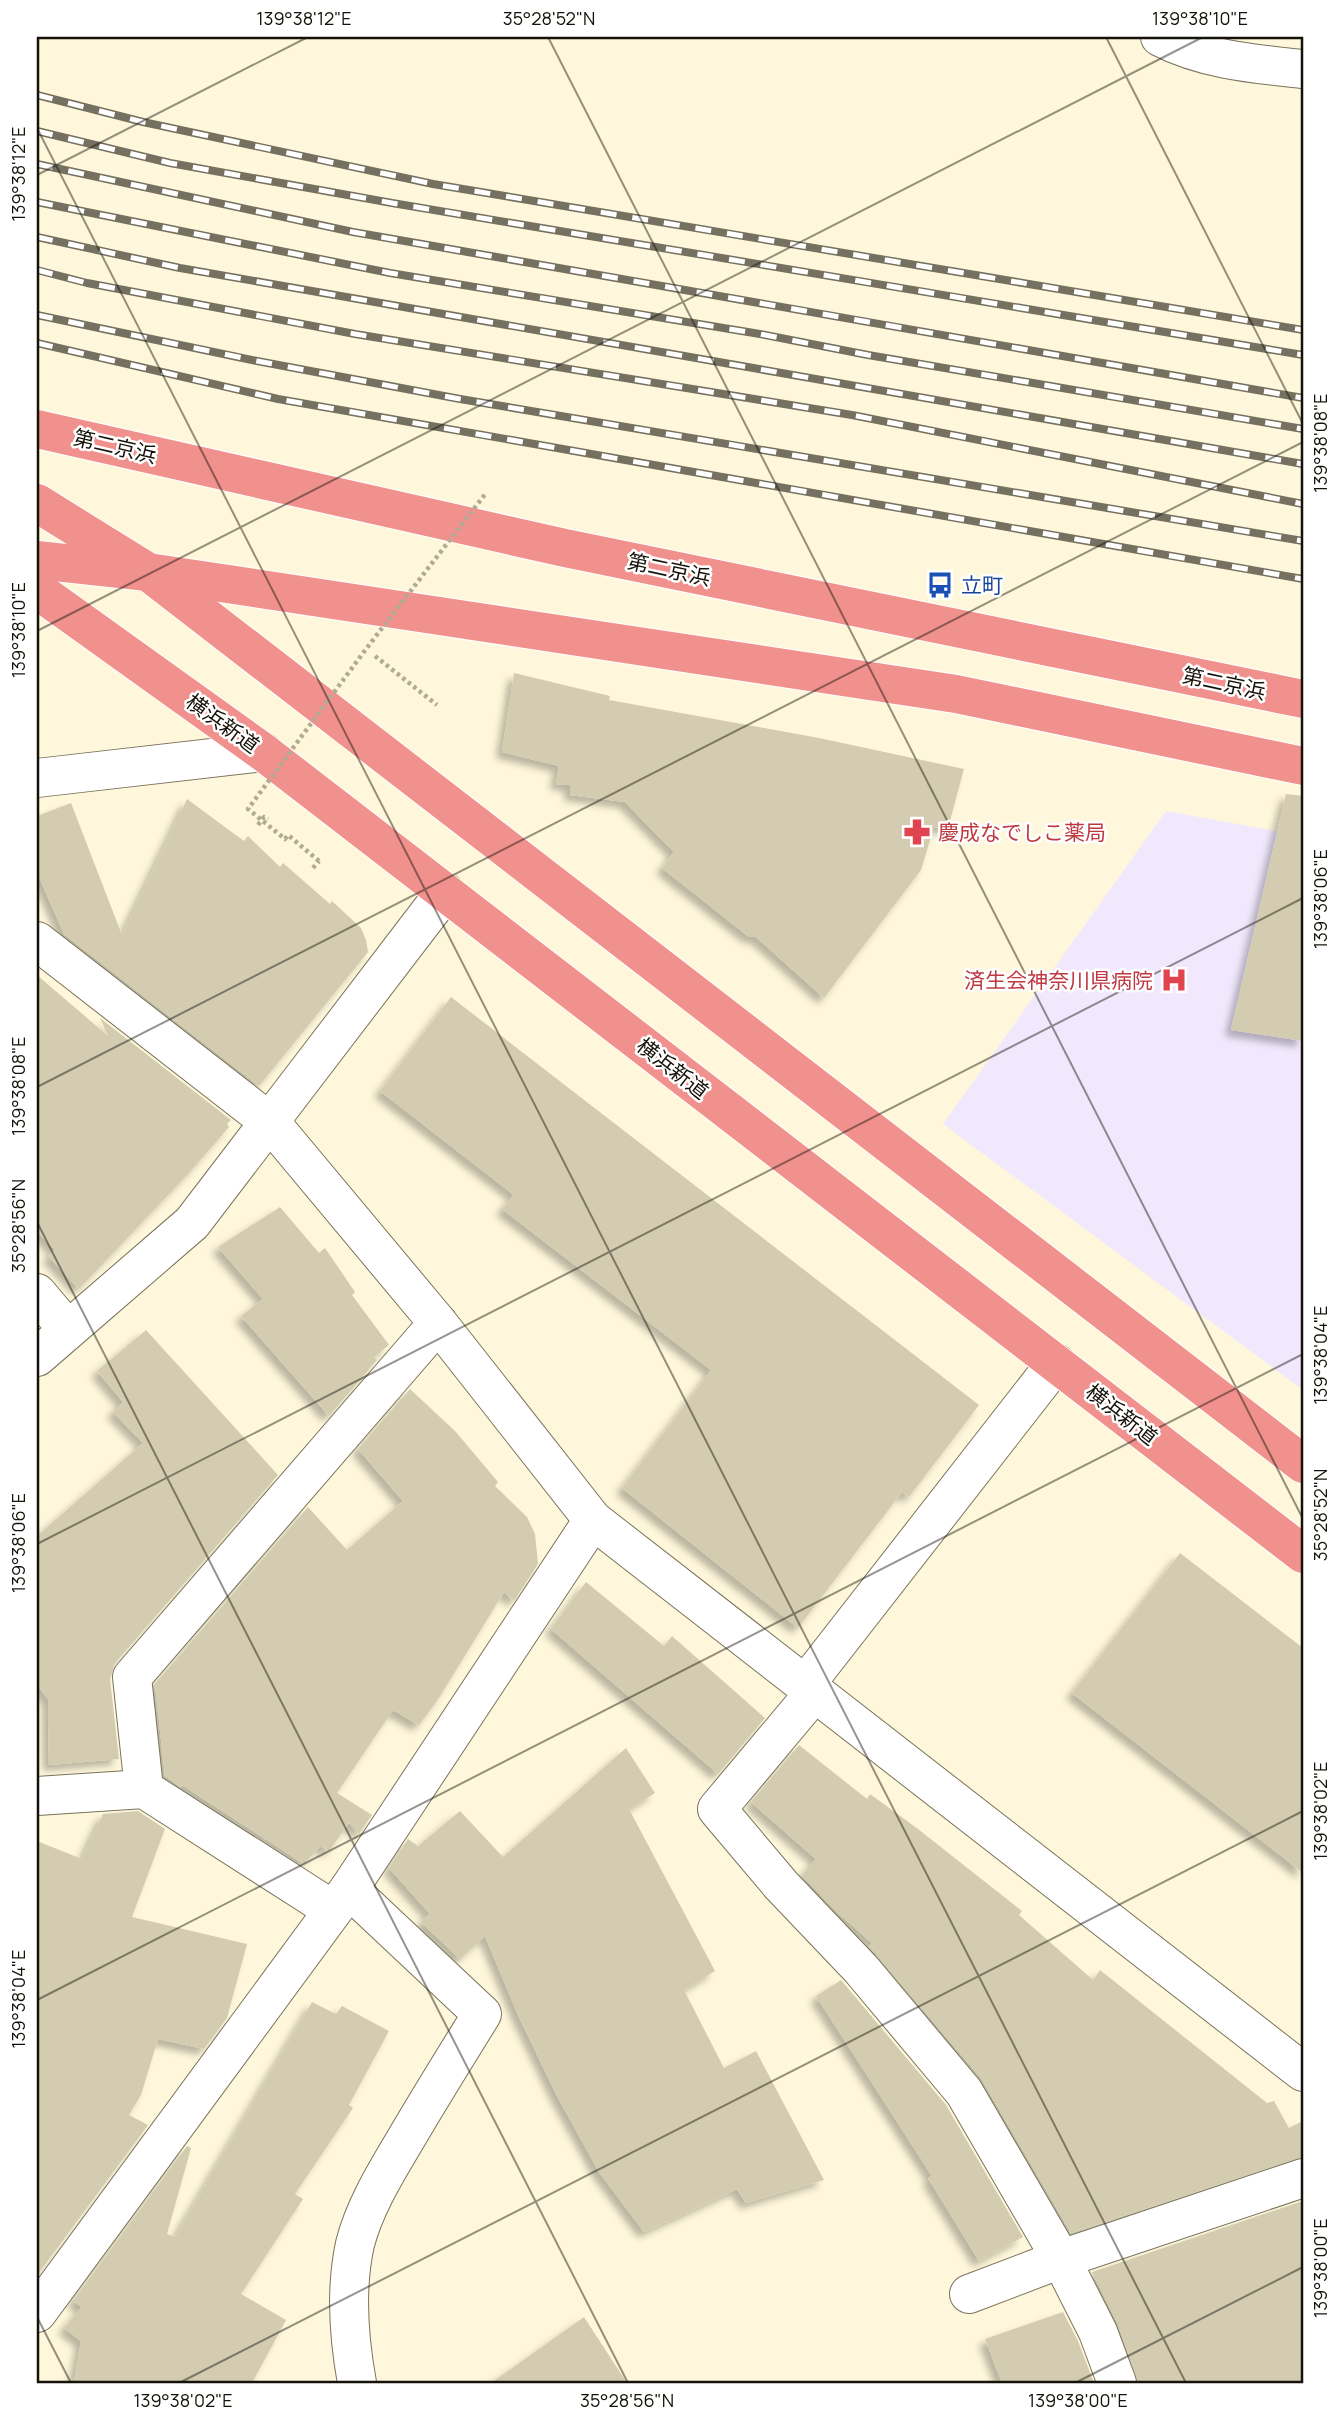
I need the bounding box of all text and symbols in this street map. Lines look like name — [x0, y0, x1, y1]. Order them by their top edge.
text: 139°38'12"E — [256, 6, 352, 30]
text: 35°28'52"N — [503, 6, 595, 30]
text: 139°38'10"E — [1152, 6, 1248, 30]
text: 139°38'12"E — [6, 126, 30, 222]
text: 139°38'08"E — [1308, 393, 1332, 493]
street label: 第二京浜 — [71, 423, 159, 469]
street label: 第二京浜 — [625, 547, 713, 591]
bus stop icon: 立町 — [925, 570, 955, 600]
place label: 立町 — [961, 571, 1003, 599]
text: 139°38'10"E — [6, 582, 30, 678]
street label: 第二京浜 — [1180, 661, 1268, 705]
street label: 横浜新道 — [181, 687, 265, 759]
pharmacy icon: 慶成なでしこ薬局 — [902, 817, 932, 847]
place label: 慶成なでしこ薬局 — [938, 818, 1106, 846]
text: 139°38'06"E — [1308, 849, 1332, 949]
hospital icon: 済生会神奈川県病院 — [1159, 965, 1189, 995]
place label: 済生会神奈川県病院 — [964, 966, 1153, 994]
street label: 横浜新道 — [631, 1031, 715, 1105]
text: 139°38'08"E — [6, 1036, 30, 1136]
text: 35°28'56"N — [6, 1179, 30, 1273]
text: 139°38'04"E — [1308, 1306, 1332, 1404]
street label: 横浜新道 — [1080, 1377, 1164, 1451]
text: 35°28'52"N — [1308, 1469, 1332, 1561]
text: 139°38'06"E — [6, 1493, 30, 1593]
text: 139°38'02"E — [1308, 1761, 1332, 1861]
text: 139°38'04"E — [6, 1950, 30, 2048]
text: 139°38'00"E — [1308, 2218, 1332, 2318]
text: 139°38'02"E — [133, 2388, 233, 2412]
text: 35°28'56"N — [580, 2388, 674, 2412]
text: 139°38'00"E — [1028, 2388, 1128, 2412]

